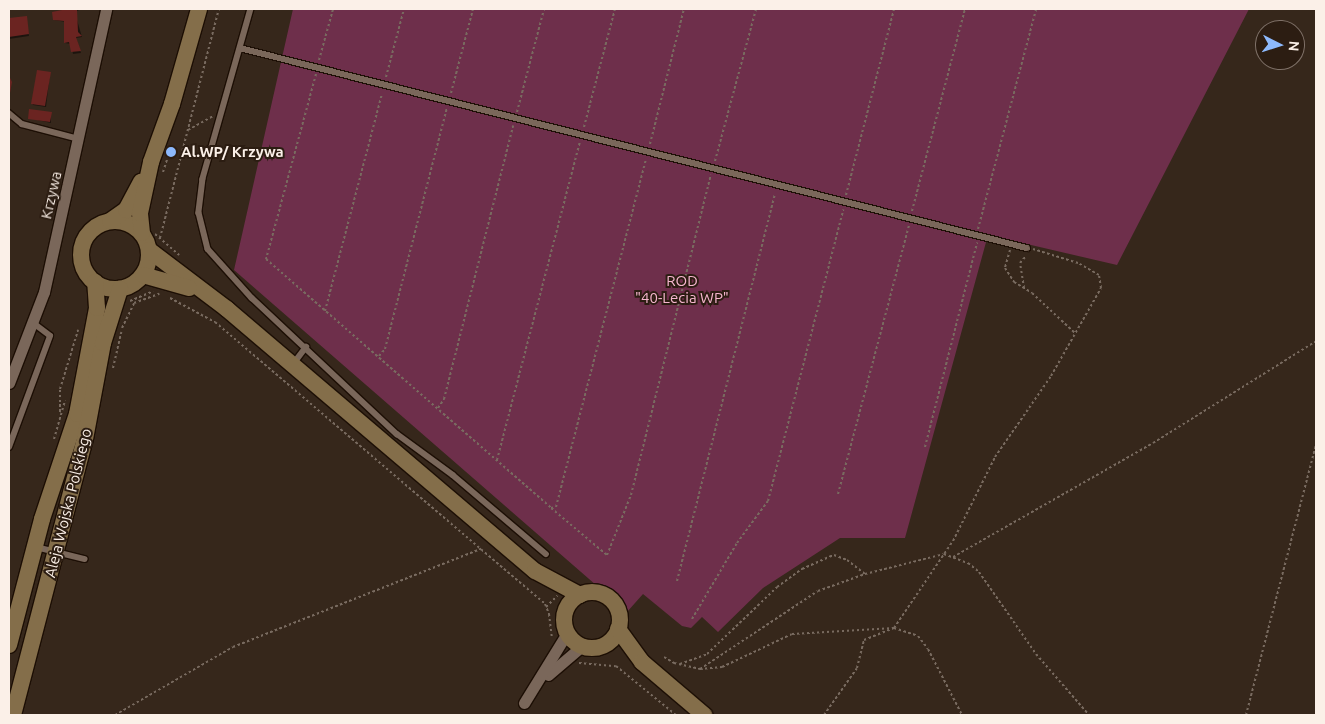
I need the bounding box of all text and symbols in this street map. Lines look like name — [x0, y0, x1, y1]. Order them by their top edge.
north arrow — [1255, 20, 1305, 70]
text: N — [1286, 40, 1302, 52]
place label: Al.WP/ Krzywa — [181, 143, 284, 161]
marker: Al.WP/ Krzywa — [165, 146, 177, 158]
street label: Krzywa — [37, 169, 65, 221]
park label: ROD "40-Lecia WP" — [635, 271, 729, 306]
street label: Aleja Wojska Polskiego — [41, 427, 95, 579]

